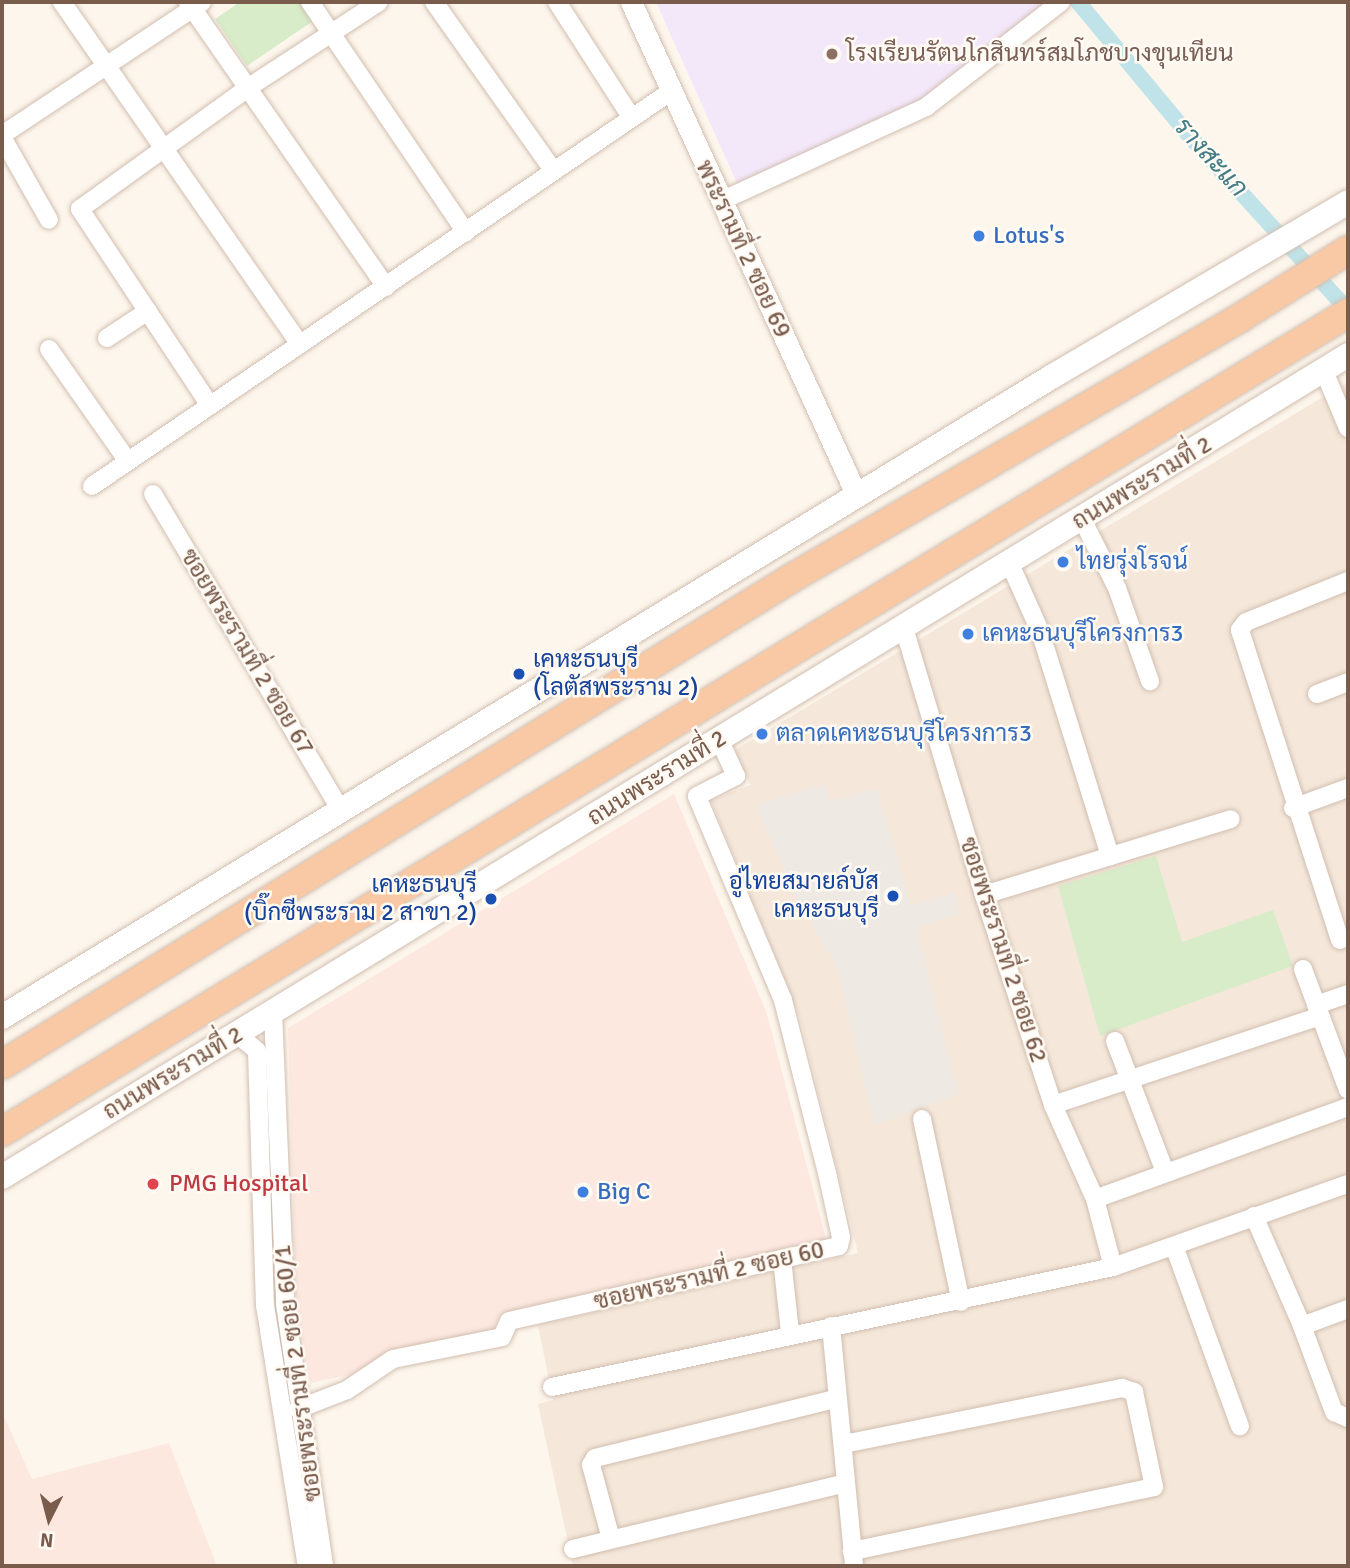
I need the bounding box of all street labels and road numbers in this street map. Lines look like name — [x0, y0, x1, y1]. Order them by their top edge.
street label: พระรามที่ 2 ซอย 69 — [689, 156, 797, 342]
street label: ถนนพระรามที่ 2 — [1067, 430, 1217, 536]
street label: ซอยพระรามที่ 2 ซอย 67 — [174, 544, 320, 760]
street label: ถนนพระรามที่ 2 — [582, 724, 732, 832]
street label: ซอยพระรามที่ 2 ซอย 62 — [953, 834, 1053, 1066]
street label: ถนนพระรามที่ 2 — [98, 1020, 248, 1126]
street label: ซอยพระรามที่ 2 ซอย 60 — [591, 1235, 827, 1317]
street label: ซอยพระรามที่ 2 ซอย 60/1 — [268, 1243, 328, 1503]

